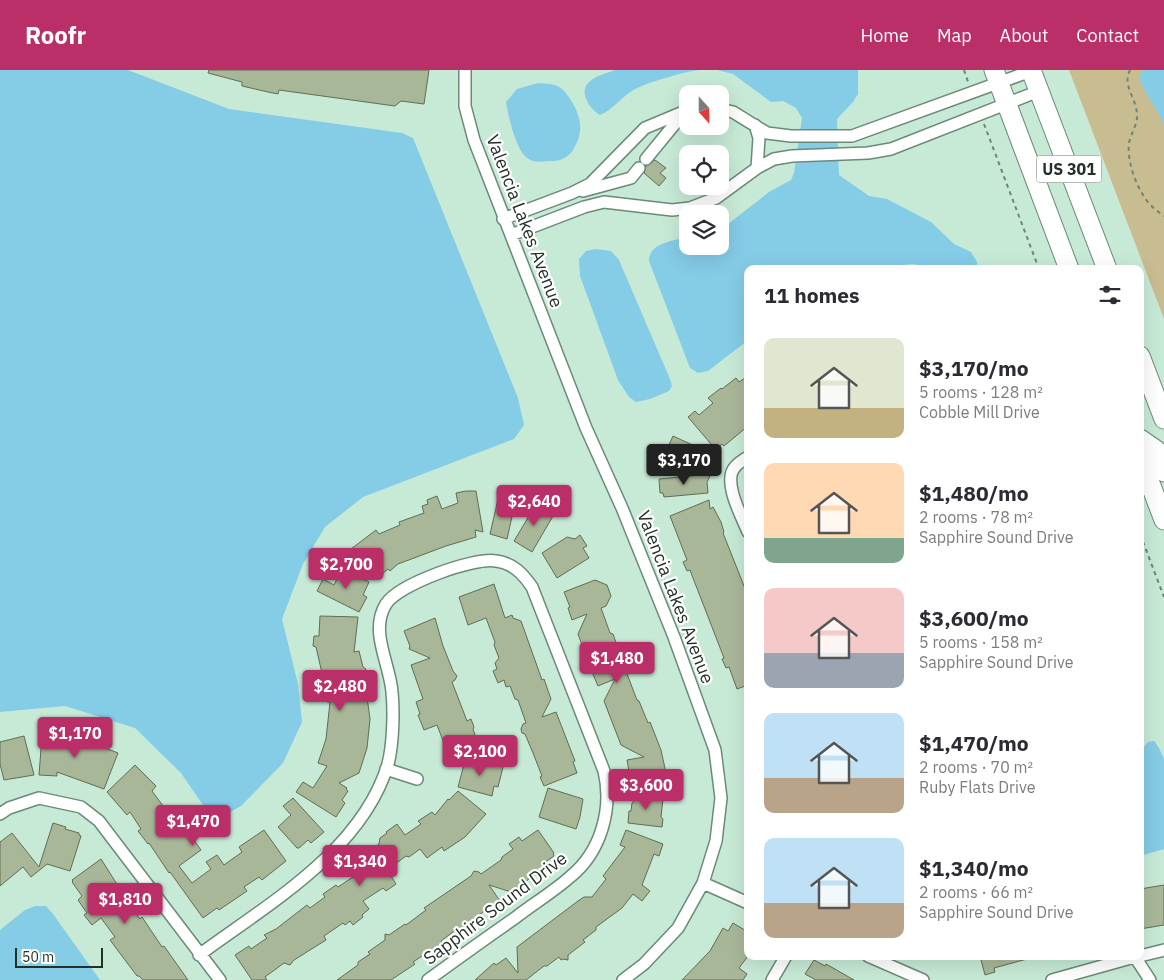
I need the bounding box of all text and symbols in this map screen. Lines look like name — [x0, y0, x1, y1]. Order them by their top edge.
text: Roofr — [25, 19, 86, 51]
text: Home — [861, 24, 909, 47]
text: Map — [937, 24, 972, 47]
text: About — [1000, 24, 1048, 47]
text: Contact — [1076, 24, 1139, 47]
north arrow — [679, 85, 729, 135]
map controls — [679, 85, 729, 255]
street label: Valencia Lakes Avenue — [481, 131, 569, 311]
button: locate — [679, 145, 729, 195]
road number: US 301 — [1036, 156, 1102, 182]
button: layers — [679, 205, 729, 255]
text: 11 homes — [764, 281, 860, 309]
icon: filters — [1096, 281, 1124, 309]
text: $3,170/mo — [919, 354, 1029, 382]
icon: home — [804, 358, 864, 418]
text: 5 rooms · 128 m² — [919, 382, 1043, 402]
text: Cobble Mill Drive — [919, 402, 1040, 422]
pin: $3,170 — [643, 444, 725, 486]
text: $3,170 — [658, 450, 710, 470]
text: $1,480/mo — [919, 479, 1029, 507]
icon: home — [804, 483, 864, 543]
pin: $2,640 — [493, 484, 575, 527]
text: $2,640 — [508, 491, 560, 511]
street label: Valencia Lakes Avenue — [632, 507, 720, 687]
text: 2 rooms · 78 m² — [919, 507, 1033, 527]
text: Sapphire Sound Drive — [919, 527, 1073, 547]
pin: $2,700 — [305, 548, 387, 590]
text: $2,700 — [320, 554, 372, 574]
text: $3,600/mo — [919, 604, 1029, 632]
icon: home — [804, 608, 864, 668]
text: 5 rooms · 158 m² — [919, 632, 1043, 652]
pin: $1,480 — [576, 642, 658, 684]
text: $1,480 — [591, 648, 643, 668]
text: Sapphire Sound Drive — [919, 652, 1073, 672]
pin: $2,480 — [299, 670, 381, 712]
text: $2,480 — [314, 676, 366, 696]
pin: $1,170 — [34, 716, 116, 759]
text: $1,170 — [49, 723, 101, 743]
text: $1,470/mo — [919, 729, 1029, 757]
icon: home — [804, 733, 864, 793]
pin: $2,100 — [439, 734, 521, 777]
text: $2,100 — [454, 741, 506, 761]
text: 2 rooms · 70 m² — [919, 757, 1033, 777]
pin: $3,600 — [605, 768, 687, 811]
text: $3,600 — [620, 775, 672, 795]
text: Ruby Flats Drive — [919, 777, 1035, 797]
pin: $1,470 — [152, 804, 234, 847]
text: $1,470 — [167, 811, 219, 831]
pin: $1,340 — [319, 844, 401, 887]
street label: Sapphire Sound Drive — [419, 846, 571, 969]
text: $1,340 — [334, 851, 386, 871]
text: $1,340/mo — [919, 854, 1029, 882]
icon: home — [804, 858, 864, 918]
pin: $1,810 — [84, 882, 166, 925]
text: 2 rooms · 66 m² — [919, 882, 1033, 902]
text: $1,810 — [99, 889, 151, 909]
text: Sapphire Sound Drive — [919, 902, 1073, 922]
scale bar — [15, 945, 102, 968]
text: 50 m — [22, 948, 54, 966]

